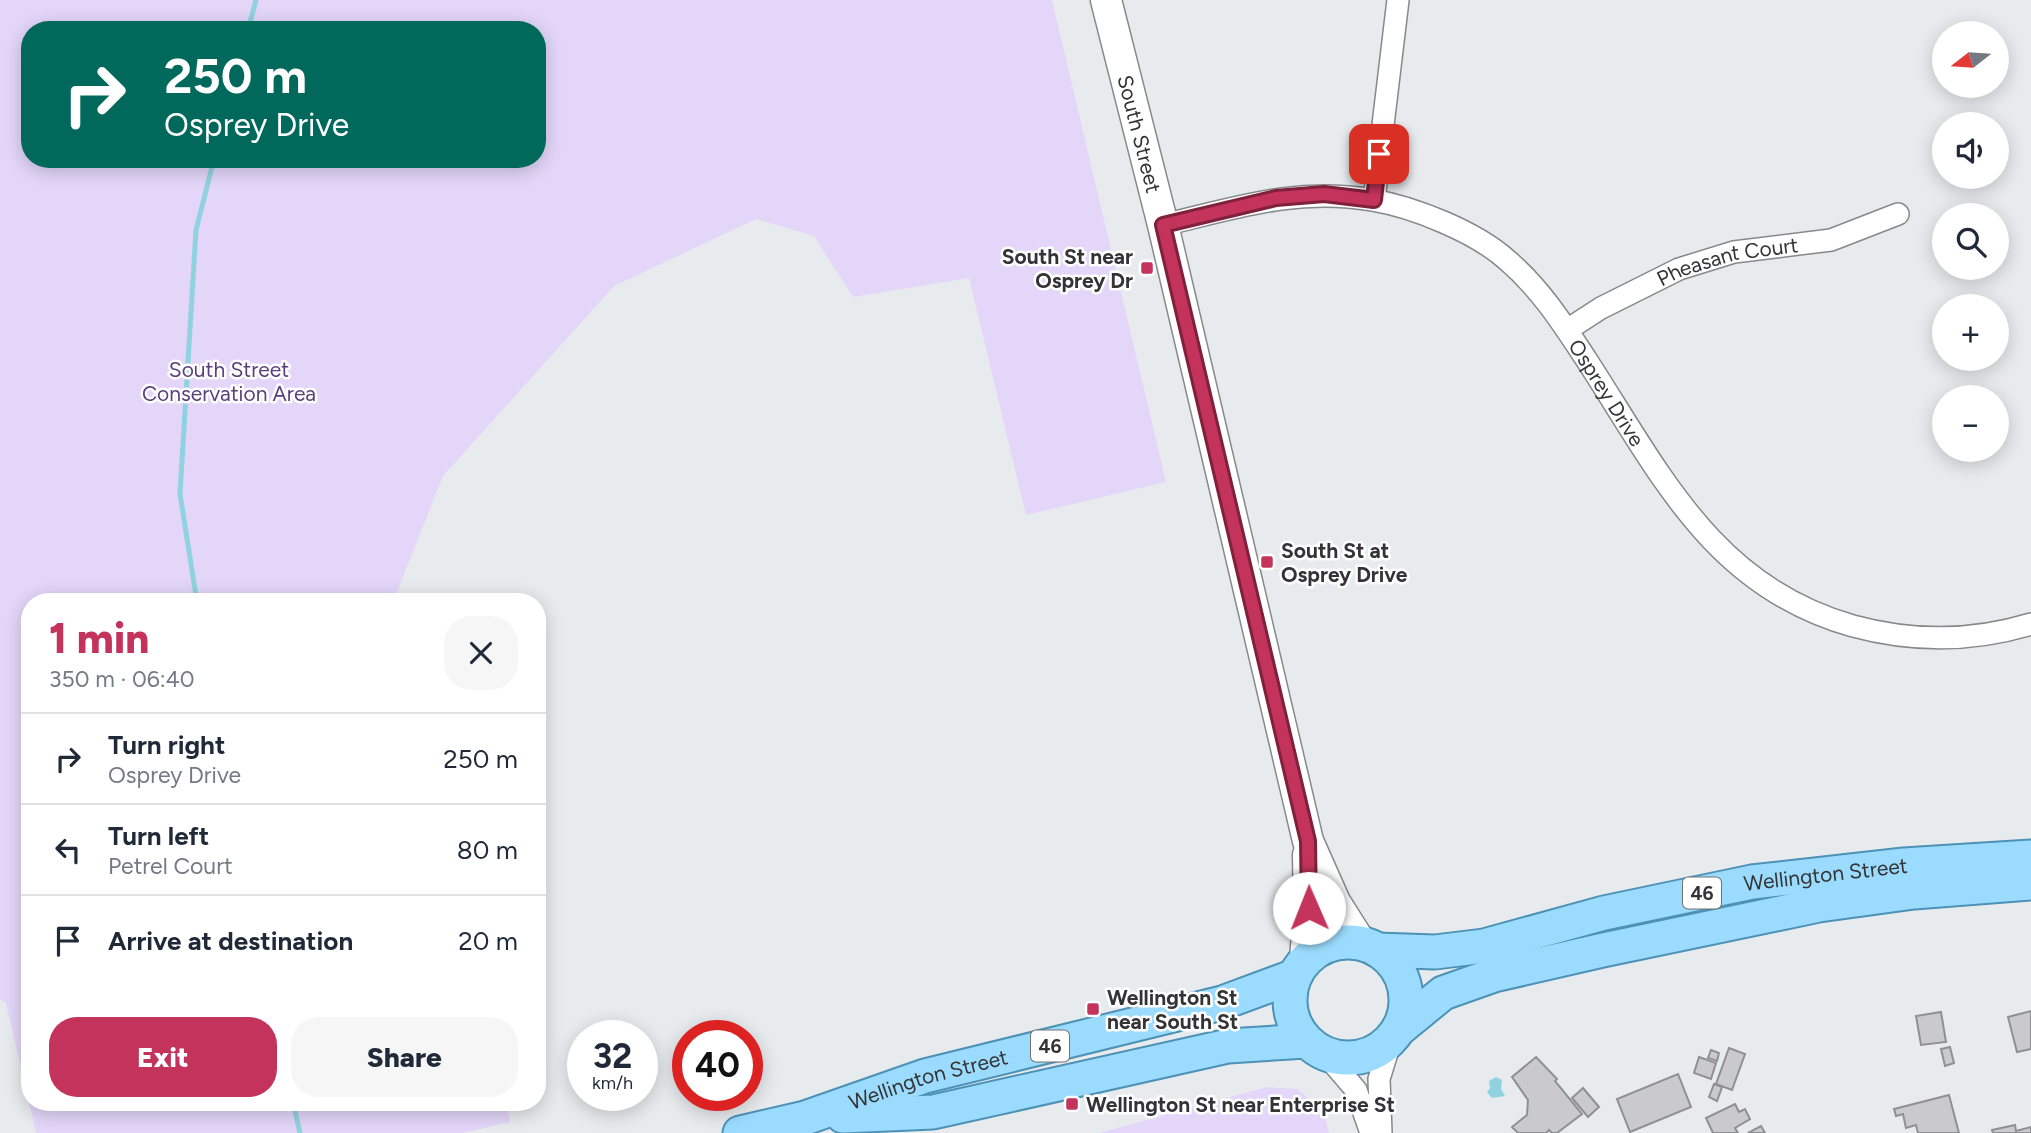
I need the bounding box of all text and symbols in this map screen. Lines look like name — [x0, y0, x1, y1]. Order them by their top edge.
north arrow — [1932, 21, 2009, 98]
map controls — [1932, 21, 2009, 462]
text: 250 m — [164, 46, 307, 105]
icon: right — [49, 49, 140, 140]
street label: South Street — [1113, 72, 1167, 195]
text: Osprey Drive — [164, 106, 349, 144]
button: sound — [1932, 112, 2009, 189]
pin — [1349, 124, 1409, 184]
icon: arrive — [1360, 135, 1398, 173]
button: search — [1932, 203, 2009, 280]
street label: Pheasant Court — [1652, 232, 1800, 291]
place label: South St near Osprey Dr — [1002, 244, 1133, 293]
marker: South St near Osprey Dr — [1139, 260, 1155, 276]
button: + — [1932, 294, 2009, 371]
street label: Osprey Drive — [1564, 334, 1650, 451]
park label: South Street Conservation Area — [142, 357, 316, 406]
button: − — [1932, 385, 2009, 462]
place label: South St at Osprey Drive — [1281, 538, 1408, 587]
marker: South St at Osprey Drive — [1259, 554, 1275, 570]
text: 1 min — [49, 613, 149, 664]
button: close — [444, 616, 518, 690]
text: 350 m · 06:40 — [49, 665, 195, 693]
text: Turn right — [108, 729, 225, 761]
icon: right — [49, 740, 87, 778]
text: 250 m — [443, 743, 518, 775]
text: Osprey Drive — [108, 761, 241, 789]
text: Turn left — [108, 820, 209, 852]
icon: left — [49, 831, 87, 869]
text: 80 m — [457, 834, 518, 866]
text: Petrel Court — [108, 852, 233, 880]
street label: Wellington Street — [1742, 852, 1909, 895]
position arrow — [1272, 871, 1346, 945]
road number: 46 — [1683, 878, 1721, 908]
icon: arrive — [49, 922, 87, 960]
text: Arrive at destination — [108, 925, 353, 957]
text: 20 m — [458, 925, 518, 957]
place label: Wellington St near South St — [1107, 985, 1238, 1034]
marker: Wellington St near South St — [1085, 1001, 1101, 1017]
button: Exit — [49, 1017, 277, 1097]
button: Share — [291, 1017, 518, 1097]
speed limit sign: 40 — [672, 1020, 763, 1111]
road number: 46 — [1031, 1030, 1069, 1062]
text: 32 — [593, 1035, 632, 1077]
street label: Wellington Street — [845, 1044, 1010, 1114]
text: km/h — [592, 1072, 633, 1094]
place label: Wellington St near Enterprise St — [1086, 1092, 1395, 1117]
marker: Wellington St near Enterprise St — [1064, 1096, 1080, 1112]

